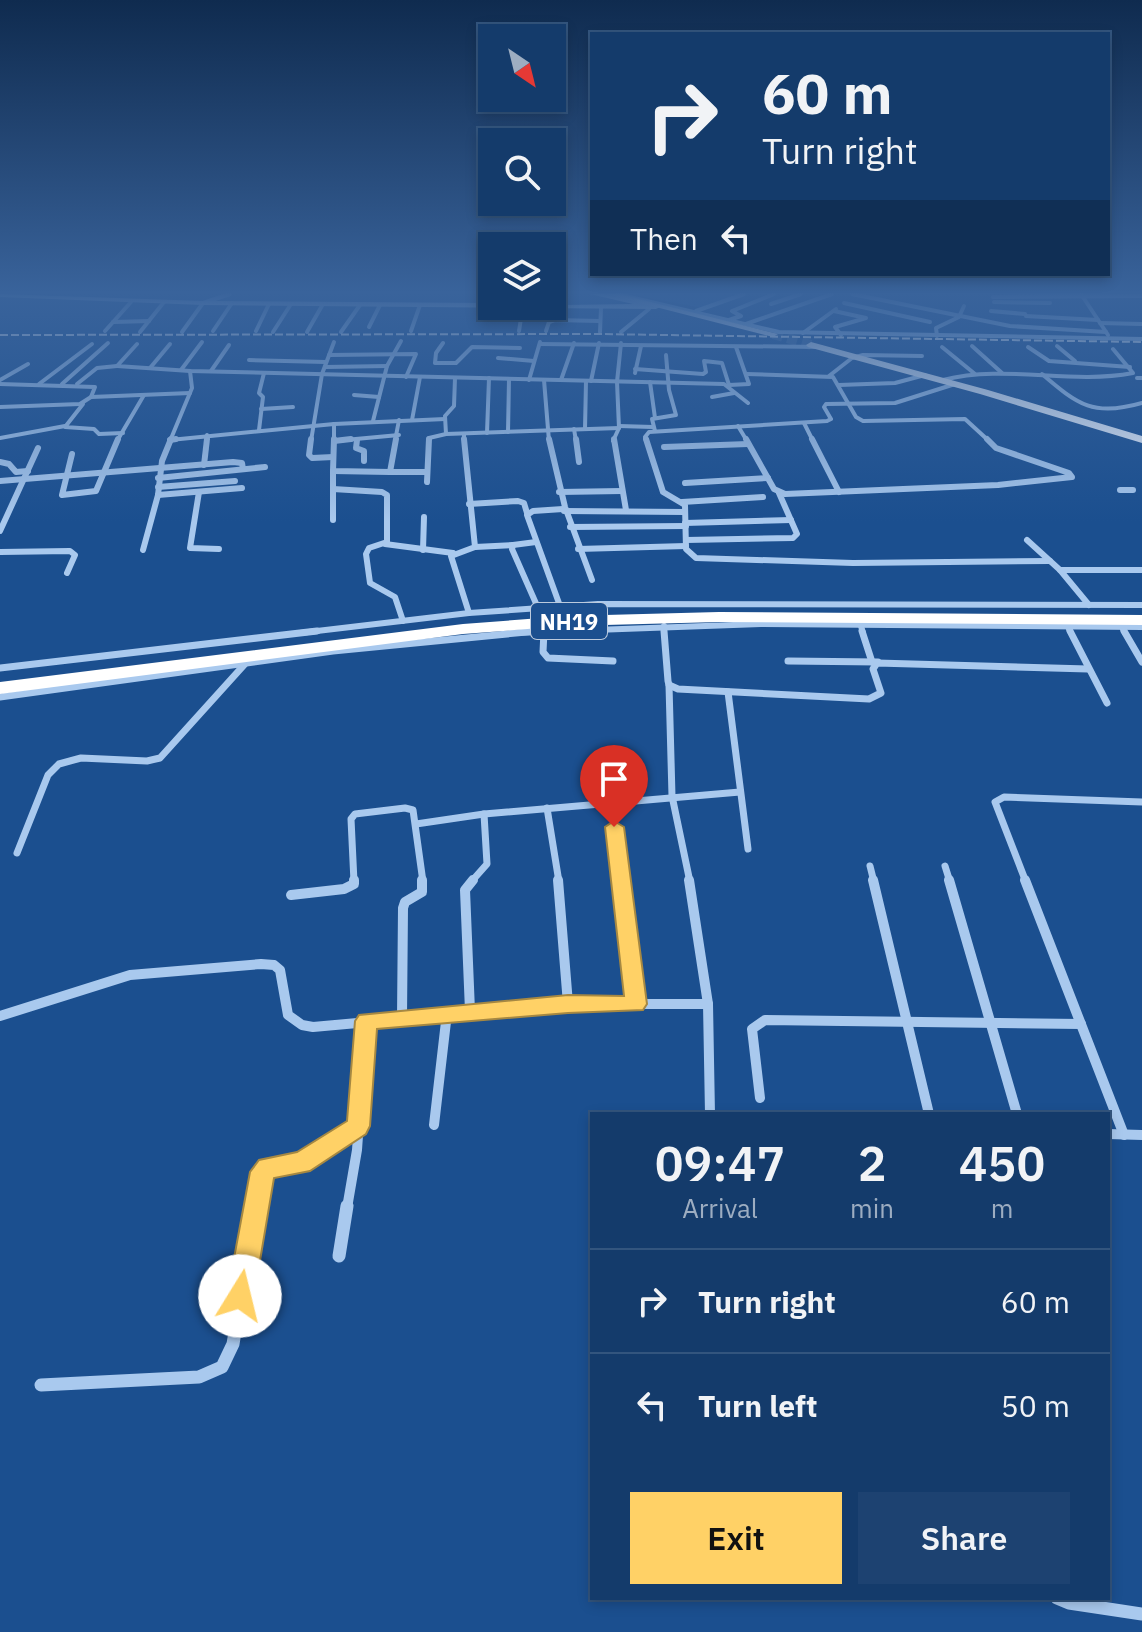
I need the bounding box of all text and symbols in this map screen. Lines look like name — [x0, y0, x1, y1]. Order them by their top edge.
north arrow — [478, 24, 566, 112]
map controls — [478, 24, 566, 320]
text: 60 m — [762, 57, 892, 129]
icon: right — [630, 64, 734, 168]
text: Turn right — [762, 127, 918, 174]
button: search — [478, 128, 566, 216]
icon: left — [714, 216, 758, 260]
text: Then — [630, 219, 698, 258]
button: layers — [478, 232, 566, 320]
road number: NH19 — [531, 603, 607, 639]
pin — [580, 745, 648, 827]
icon: arrive — [592, 757, 636, 801]
text: 09:47 — [655, 1132, 785, 1194]
text: 2 — [858, 1132, 886, 1194]
text: 450 — [959, 1132, 1045, 1194]
text: Arrival — [682, 1191, 758, 1225]
text: min — [850, 1191, 894, 1225]
text: m — [991, 1191, 1013, 1225]
position arrow — [198, 1254, 282, 1338]
icon: right — [630, 1279, 674, 1323]
text: Turn right — [698, 1282, 836, 1321]
text: 60 m — [1001, 1282, 1070, 1321]
icon: left — [630, 1383, 674, 1427]
text: Turn left — [698, 1386, 817, 1425]
text: 50 m — [1001, 1386, 1070, 1425]
button: Exit — [630, 1492, 842, 1584]
button: Share — [858, 1492, 1070, 1584]

